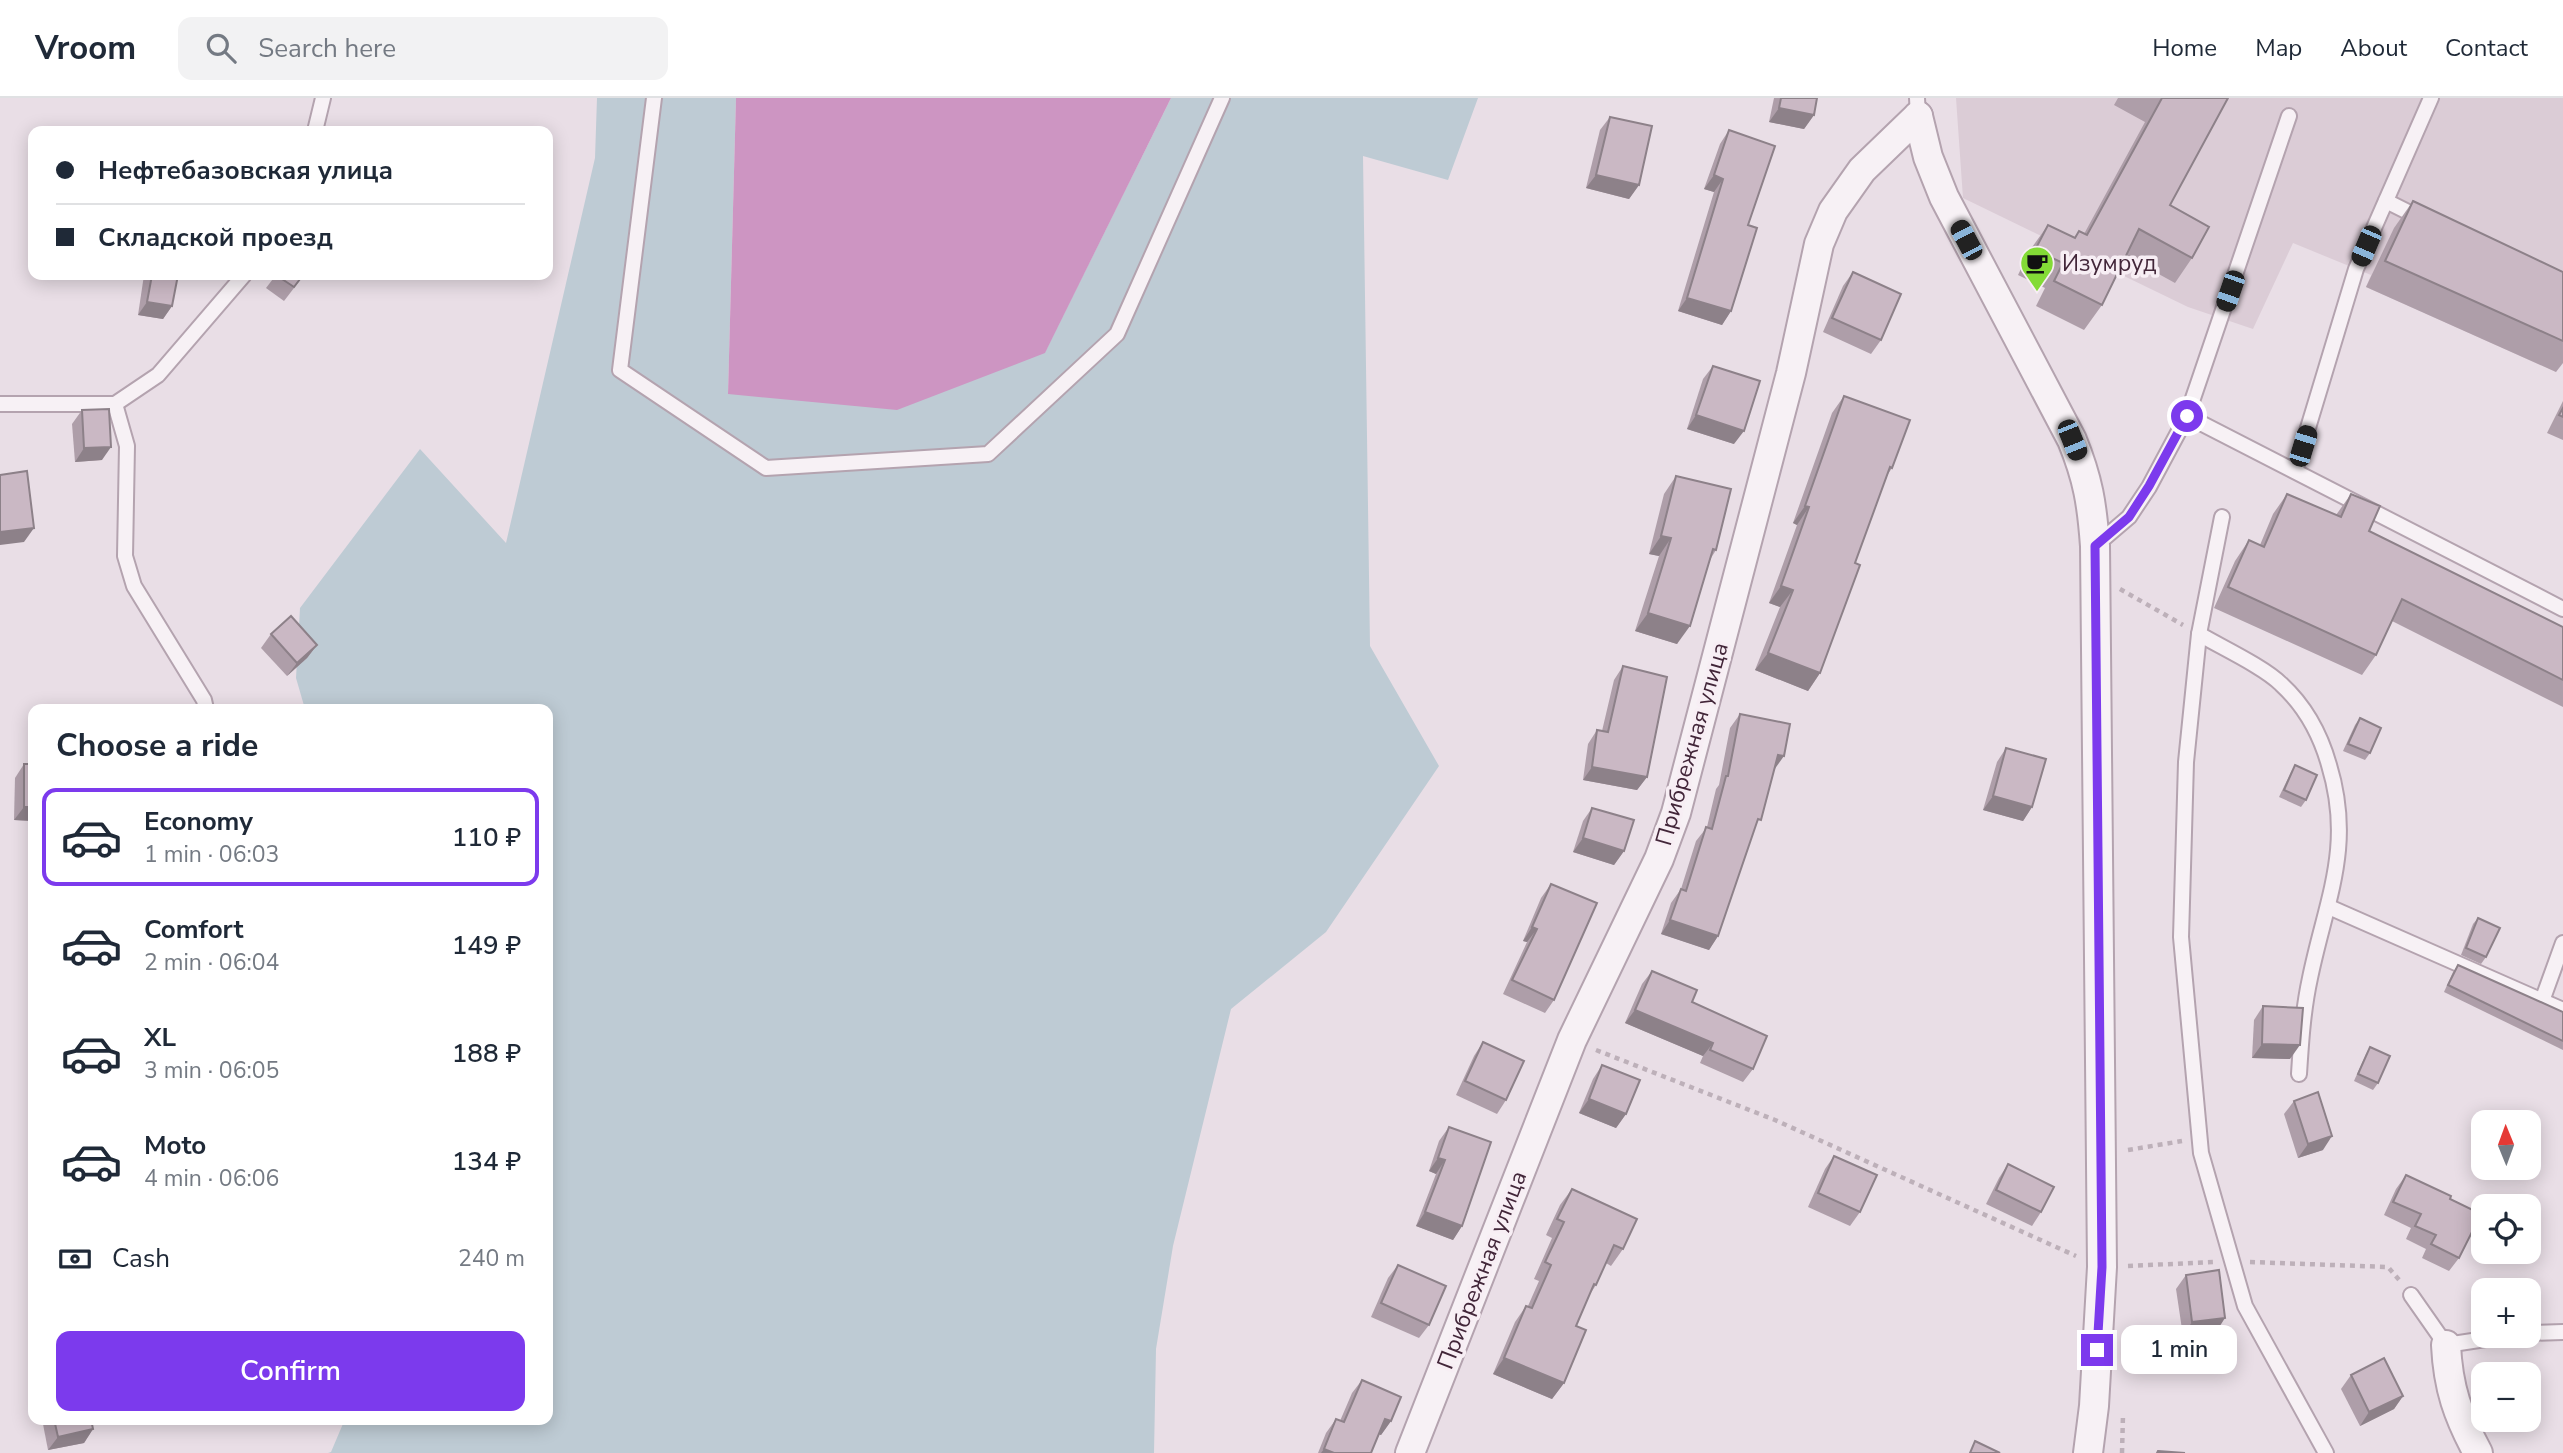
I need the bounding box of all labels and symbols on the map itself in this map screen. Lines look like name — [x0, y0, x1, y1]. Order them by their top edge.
car — [1947, 217, 1986, 263]
car — [2349, 223, 2384, 269]
cafe icon: Изумруд — [2018, 244, 2056, 293]
place label: Изумруд — [2062, 248, 2157, 279]
car — [2214, 268, 2247, 314]
route start — [2171, 400, 2203, 432]
car — [2055, 417, 2090, 463]
car — [2287, 423, 2320, 469]
street label: Прибрежная улица — [1648, 639, 1736, 849]
north arrow — [2471, 1110, 2541, 1180]
street label: Прибрежная улица — [1430, 1166, 1534, 1374]
callout: 1 min — [2122, 1326, 2237, 1374]
route end — [2081, 1334, 2113, 1366]

